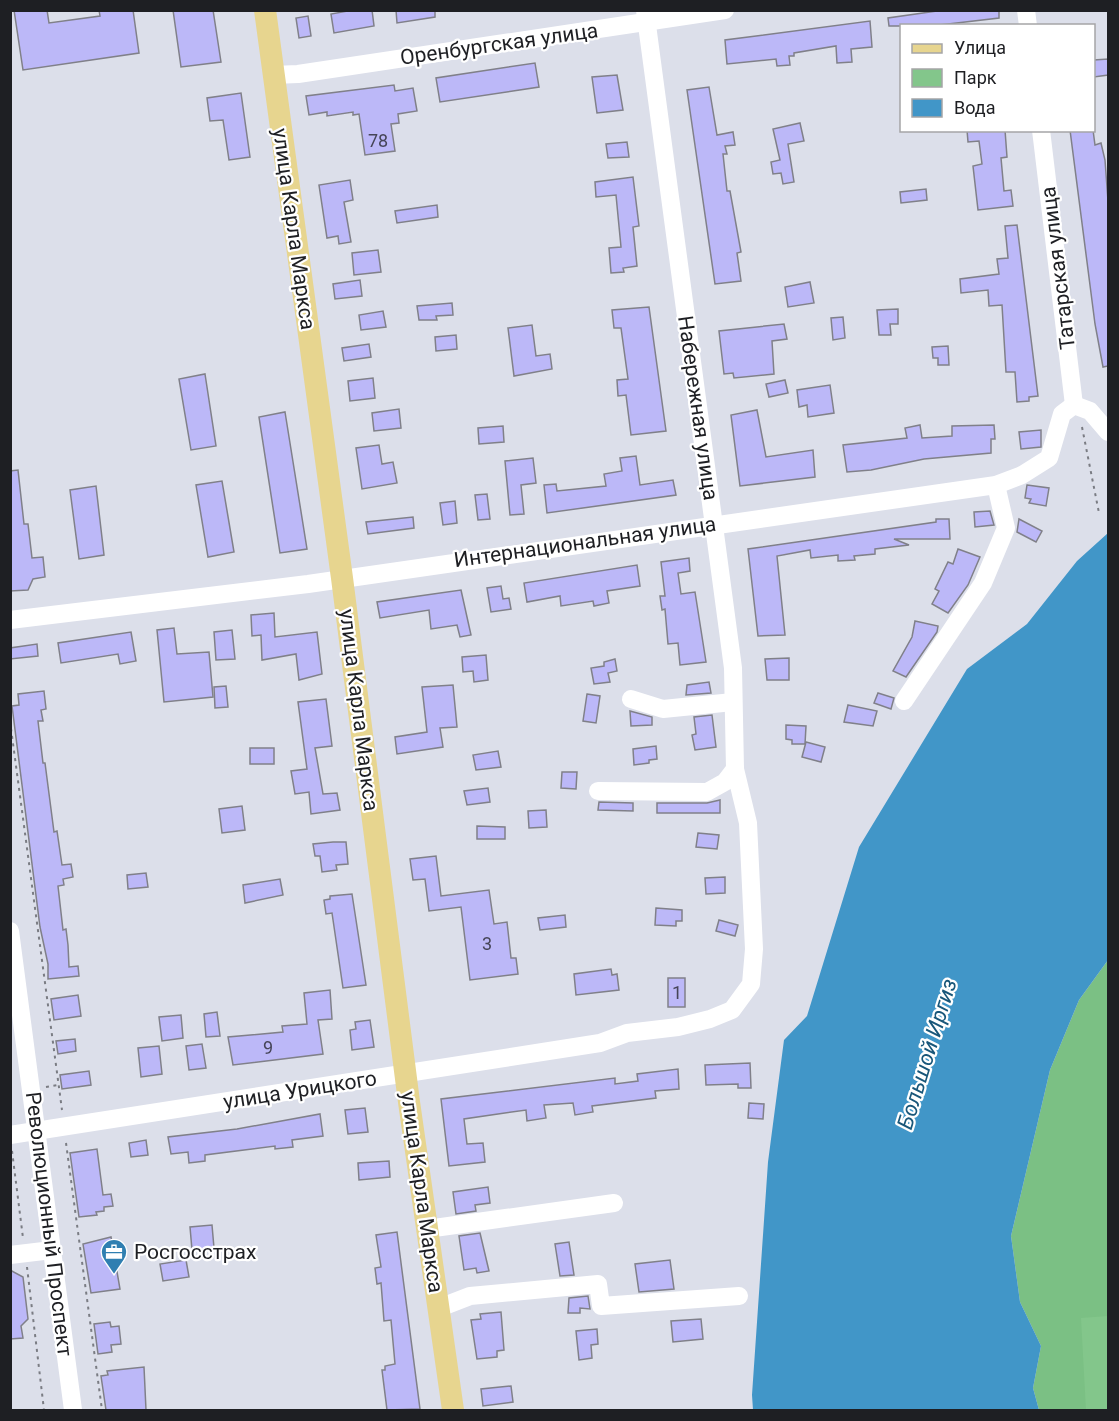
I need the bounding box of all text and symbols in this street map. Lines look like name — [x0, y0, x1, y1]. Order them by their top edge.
street label: Оренбургская улица — [399, 18, 599, 70]
legend — [900, 24, 1095, 132]
text: Улица — [954, 37, 1006, 58]
text: Парк — [954, 67, 997, 88]
text: Вода — [954, 97, 996, 118]
street label: улица Карла Маркса — [268, 127, 320, 331]
house number: 78 — [368, 130, 388, 151]
street label: Татарская улица — [1036, 185, 1080, 351]
street label: Набережная улица — [673, 314, 723, 502]
street label: Интернациональная улица — [452, 512, 718, 572]
street label: улица Карла Маркса — [335, 608, 383, 812]
house number: 3 — [482, 933, 492, 954]
water label: Большой Иргиз — [892, 976, 962, 1132]
house number: 1 — [672, 982, 682, 1003]
house number: 9 — [263, 1037, 273, 1058]
street label: улица Урицкого — [222, 1066, 378, 1114]
street label: Революционный Проспект — [21, 1090, 77, 1358]
street label: улица Карла Маркса — [396, 1090, 448, 1294]
office icon: Росгосстрах — [99, 1237, 129, 1275]
place label: Росгосстрах — [134, 1240, 256, 1264]

